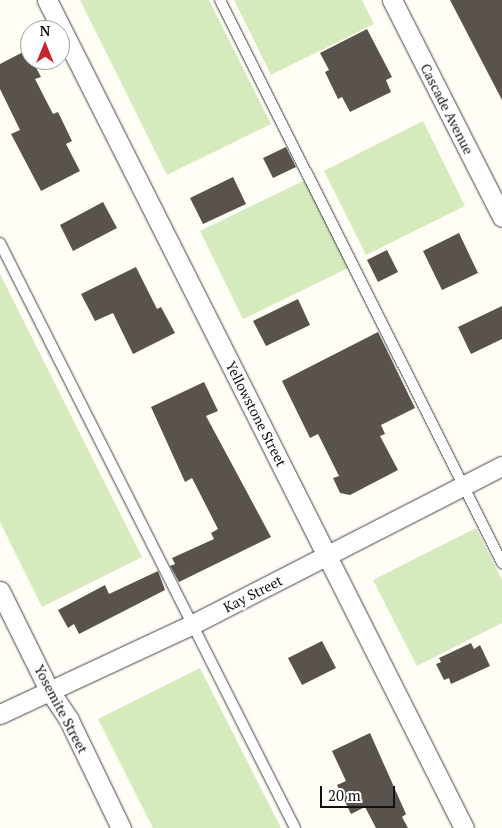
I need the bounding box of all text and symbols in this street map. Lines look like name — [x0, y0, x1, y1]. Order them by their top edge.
north arrow — [20, 20, 70, 70]
text: N — [40, 21, 50, 40]
street label: Cascade Avenue — [417, 61, 477, 157]
street label: Yellowstone Street — [222, 358, 290, 470]
street label: Kay Street — [221, 572, 285, 616]
street label: Yosemite Street — [31, 662, 91, 756]
scale bar — [322, 776, 397, 808]
text: 20 m — [328, 785, 361, 805]

